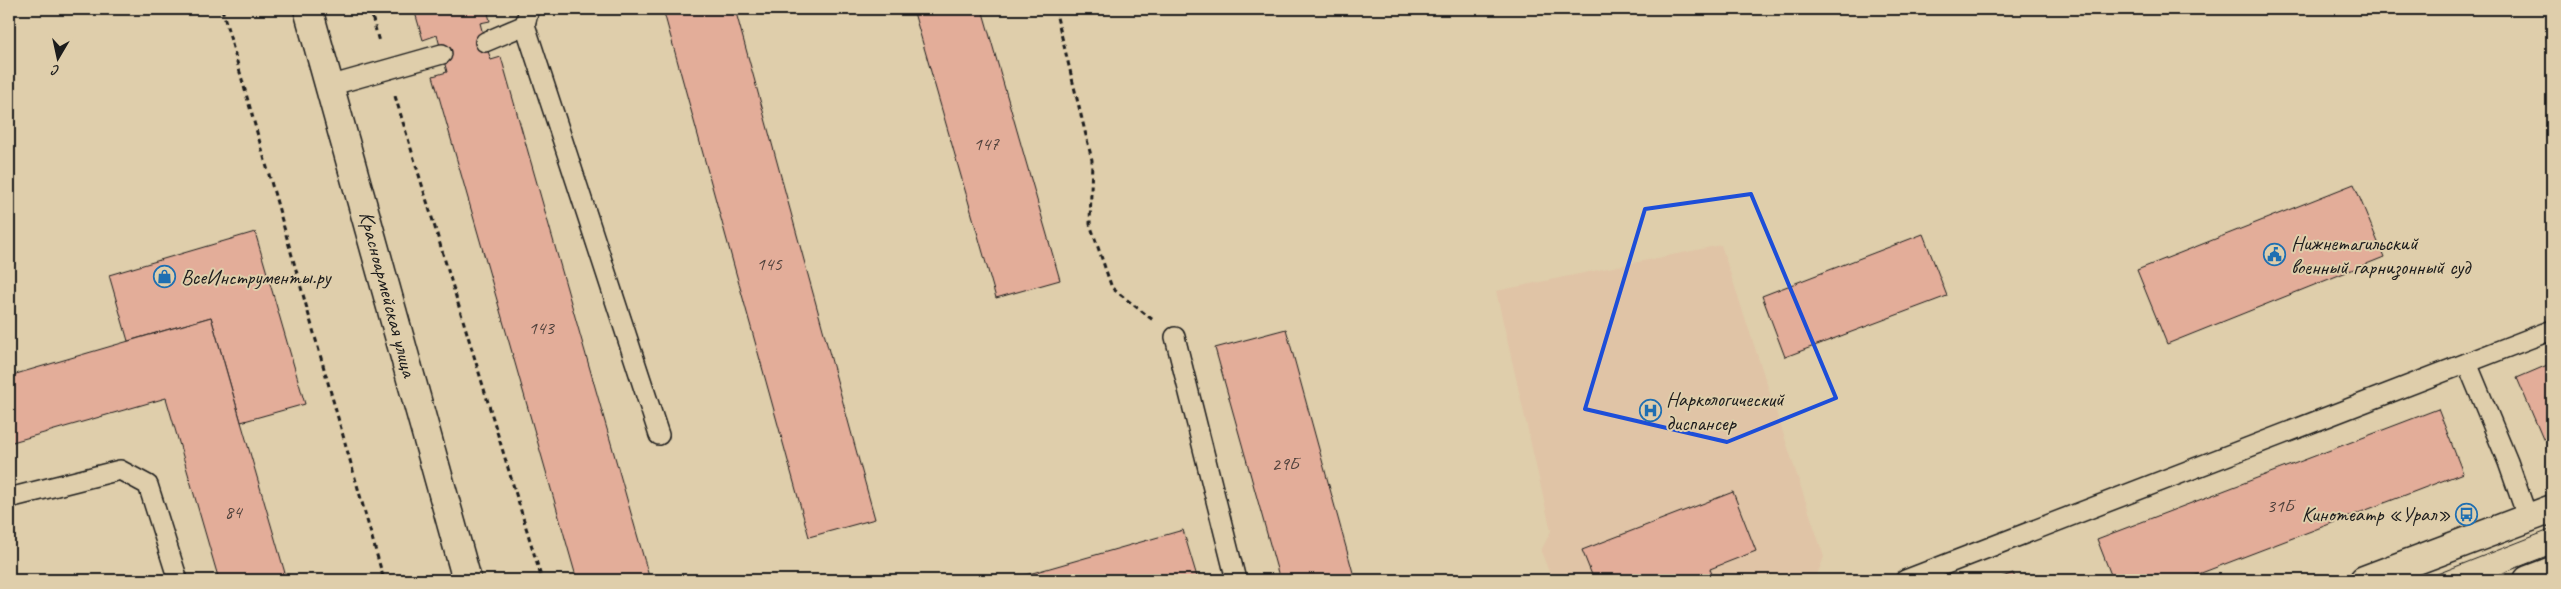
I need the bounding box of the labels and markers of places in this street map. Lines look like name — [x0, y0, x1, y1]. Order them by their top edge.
place label: Нижнетагильский военный гарнизонный суд — [2291, 230, 2472, 281]
public building icon: Нижнетагильский военный гарнизонный суд — [2263, 243, 2287, 267]
place label: ВсеИнструменты.ру — [181, 264, 332, 290]
shop icon: ВсеИнструменты.ру — [153, 265, 177, 289]
place label: Наркологический диспансер — [1666, 386, 1785, 436]
hospital icon: Наркологический диспансер — [1638, 399, 1662, 423]
place label: Кинотеатр «Урал» — [2302, 501, 2451, 527]
bus stop icon: Кинотеатр «Урал» — [2455, 502, 2479, 526]

